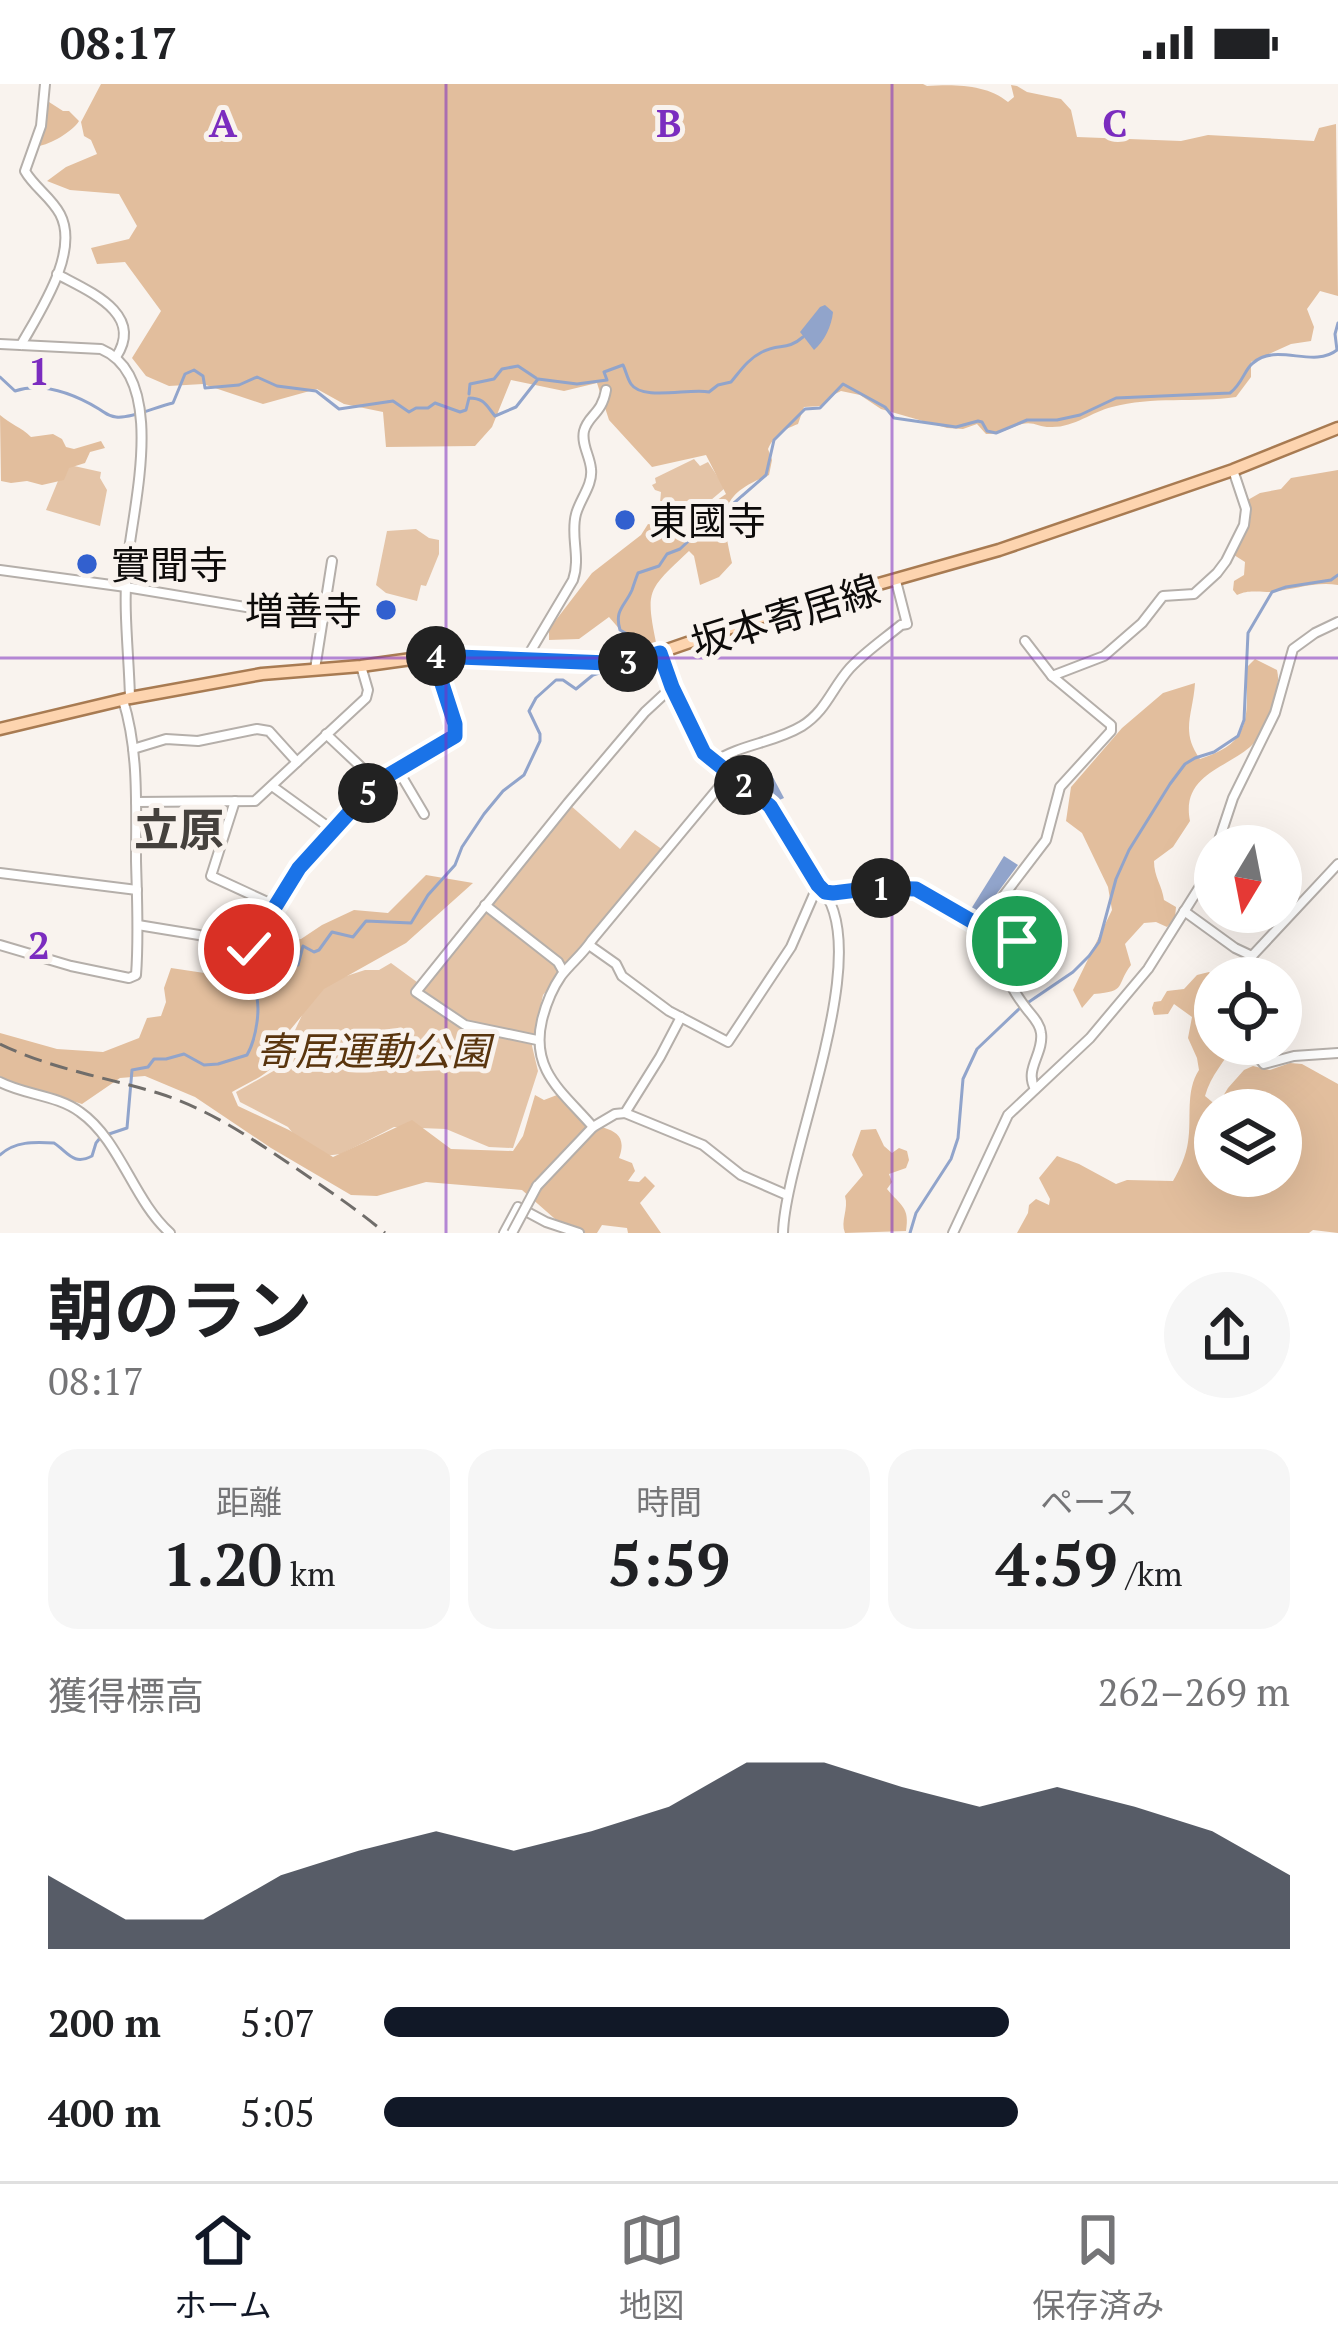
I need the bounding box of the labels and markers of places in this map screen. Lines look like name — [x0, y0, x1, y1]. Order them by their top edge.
place label: 東國寺 — [649, 494, 766, 546]
marker: 東國寺 — [612, 507, 638, 533]
place label: 實聞寺 — [111, 538, 228, 590]
marker: 實聞寺 — [74, 551, 100, 577]
place label: 増善寺 — [245, 584, 362, 636]
marker: 増善寺 — [373, 597, 399, 623]
pin: 4 — [406, 626, 466, 686]
pin: 3 — [598, 632, 658, 692]
pin: 2 — [714, 755, 774, 815]
pin: 5 — [338, 763, 398, 823]
pin: 1 — [851, 858, 911, 918]
pin — [966, 890, 1068, 992]
pin — [198, 898, 300, 1000]

